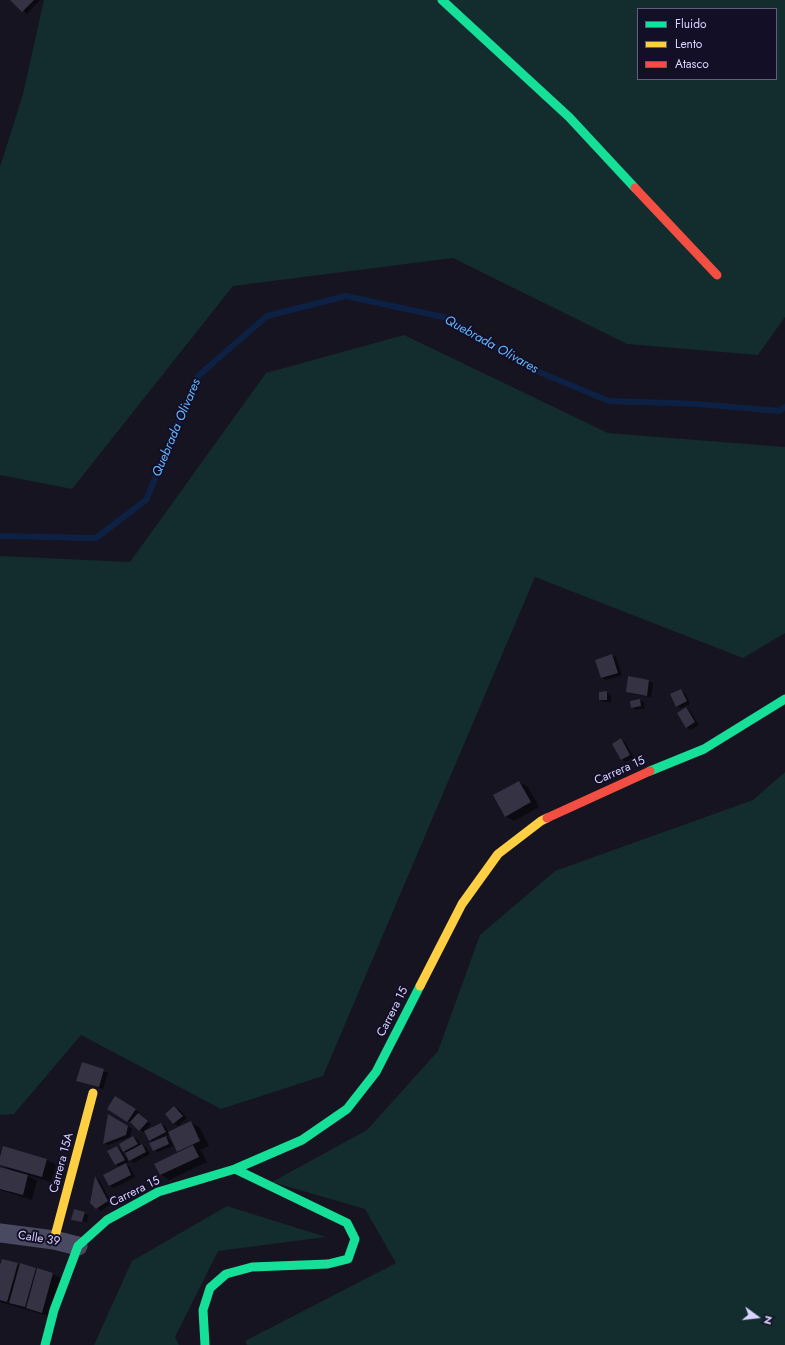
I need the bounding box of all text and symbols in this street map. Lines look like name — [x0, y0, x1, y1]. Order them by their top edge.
legend — [637, 8, 777, 80]
text: Fluido — [675, 15, 707, 33]
text: Lento — [675, 35, 702, 53]
text: Atasco — [675, 55, 709, 73]
water label: Quebrada Olivares — [441, 313, 541, 377]
water label: Quebrada Olivares — [149, 377, 205, 479]
street label: Carrera 15 — [592, 753, 648, 789]
street label: Carrera 15 — [374, 985, 412, 1039]
street label: Carrera 15A — [47, 1131, 77, 1195]
street label: Carrera 15 — [108, 1174, 162, 1210]
street label: Calle 39 — [17, 1229, 61, 1249]
north arrow — [737, 1297, 777, 1337]
text: N — [760, 1314, 777, 1326]

